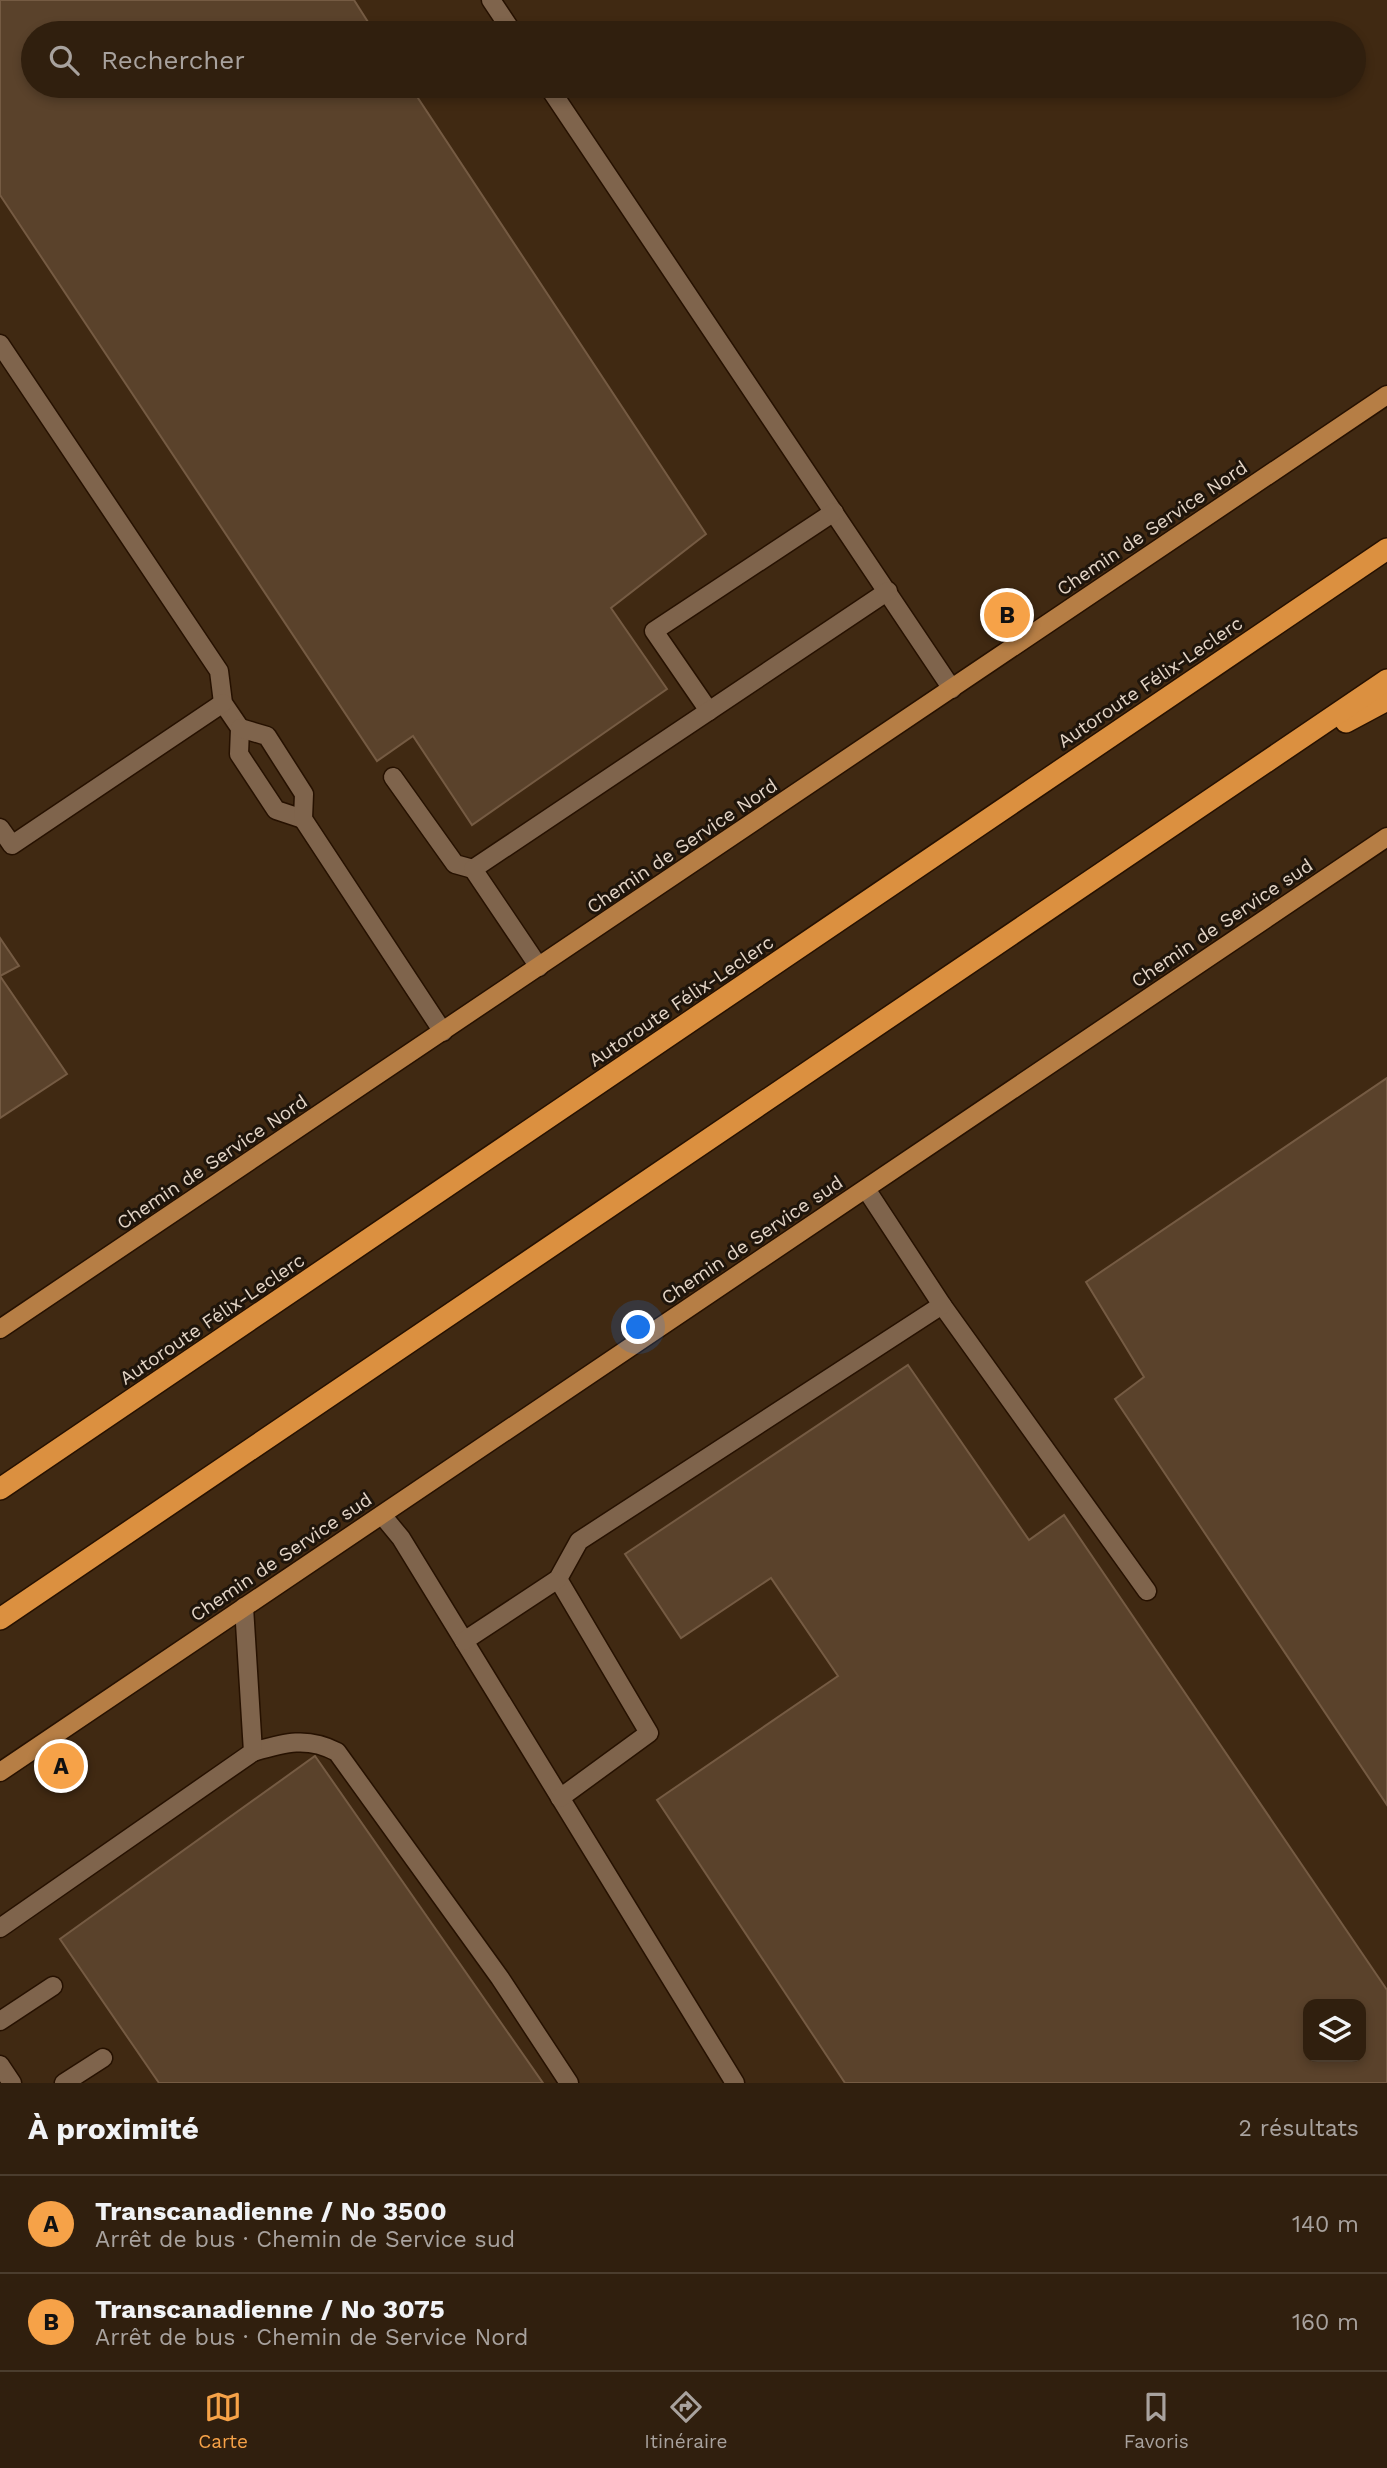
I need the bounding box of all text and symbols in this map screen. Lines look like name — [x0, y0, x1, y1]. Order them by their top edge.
search box — [21, 21, 1366, 98]
icon: search — [45, 41, 83, 79]
text: Rechercher — [101, 45, 245, 75]
street label: Chemin de Service Nord — [1052, 456, 1252, 600]
pin: B — [984, 589, 1030, 641]
street label: Autoroute Félix-Leclerc — [1053, 611, 1247, 753]
street label: Chemin de Service Nord — [582, 774, 782, 918]
street label: Chemin de Service sud — [1127, 854, 1317, 992]
street label: Autoroute Félix-Leclerc — [584, 930, 778, 1072]
street label: Chemin de Service Nord — [112, 1090, 312, 1234]
street label: Chemin de Service sud — [657, 1171, 847, 1309]
street label: Autoroute Félix-Leclerc — [115, 1248, 309, 1390]
your location — [621, 1310, 655, 1344]
street label: Chemin de Service sud — [186, 1488, 376, 1626]
pin: A — [38, 1740, 84, 1792]
map controls — [1303, 1999, 1366, 2062]
button: layers — [1303, 1999, 1366, 2062]
text: À proximité — [28, 2111, 199, 2146]
text: 2 résultats — [1239, 2115, 1359, 2142]
text: Transcanadienne / No 3500 — [95, 2196, 447, 2226]
text: A — [43, 2211, 59, 2238]
text: 140 m — [1292, 2211, 1359, 2238]
text: Arrêt de bus · Chemin de Service sud — [95, 2226, 515, 2253]
text: Transcanadienne / No 3075 — [95, 2294, 445, 2324]
text: B — [43, 2309, 59, 2336]
text: 160 m — [1292, 2309, 1359, 2336]
text: Arrêt de bus · Chemin de Service Nord — [95, 2324, 528, 2351]
tab: Carte — [198, 2388, 248, 2453]
tab: Itinéraire — [644, 2388, 727, 2453]
tab: Favoris — [1124, 2388, 1189, 2453]

